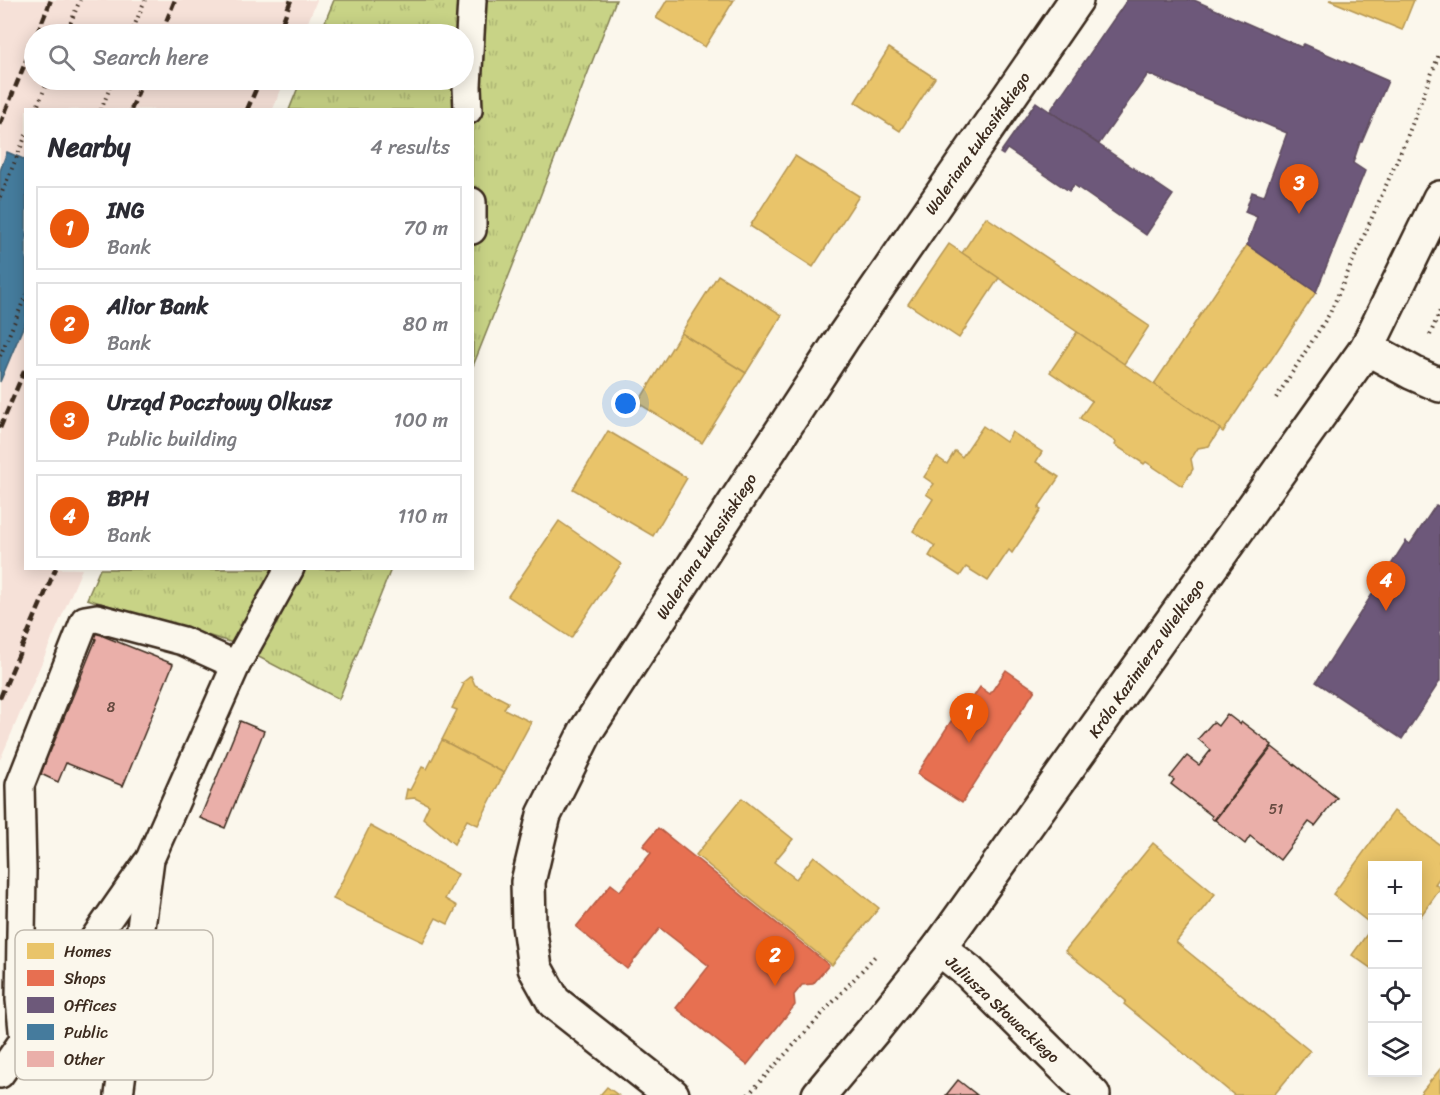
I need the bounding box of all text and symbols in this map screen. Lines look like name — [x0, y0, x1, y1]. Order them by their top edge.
search box — [24, 24, 474, 90]
text: Search here — [93, 38, 209, 77]
icon: search — [45, 41, 78, 74]
street label: Waleriana Łukasińskiego — [917, 65, 1038, 221]
text: Nearby — [48, 124, 130, 170]
text: 4 results — [370, 130, 450, 165]
pin: 3 — [1280, 164, 1318, 214]
text: ING — [107, 191, 145, 230]
text: 1 — [65, 211, 74, 246]
text: 70 m — [403, 211, 448, 246]
text: Bank — [107, 230, 151, 265]
text: Alior Bank — [107, 287, 208, 326]
text: 2 — [64, 307, 75, 342]
text: 80 m — [403, 307, 448, 342]
text: Bank — [107, 326, 151, 361]
text: Urząd Pocztowy Olkusz — [107, 383, 332, 422]
your location — [611, 389, 640, 418]
text: 3 — [64, 403, 75, 438]
text: 100 m — [394, 403, 448, 438]
text: Public building — [107, 422, 237, 457]
street label: Waleriana Łukasińskiego — [648, 467, 765, 625]
text: BPH — [107, 479, 149, 518]
text: 4 — [63, 499, 76, 534]
text: 110 m — [398, 499, 448, 534]
text: Bank — [107, 518, 151, 553]
pin: 4 — [1366, 562, 1406, 611]
street label: Króla Kazimierza Wielkiego — [1080, 573, 1213, 744]
pin: 1 — [950, 694, 988, 743]
house number: 8 — [107, 695, 116, 720]
house number: 51 — [1269, 797, 1283, 822]
map controls — [1368, 861, 1422, 1077]
button: + — [1368, 861, 1422, 915]
button: − — [1368, 915, 1422, 969]
legend — [15, 930, 213, 1080]
pin: 2 — [756, 936, 794, 986]
text: Homes — [64, 937, 112, 966]
street label: Juliusza Słowackiego — [938, 947, 1067, 1071]
text: Shops — [64, 964, 106, 993]
button: locate — [1368, 969, 1422, 1023]
text: Offices — [64, 991, 117, 1020]
text: Public — [64, 1018, 108, 1047]
button: layers — [1368, 1023, 1422, 1077]
text: Other — [64, 1045, 106, 1074]

